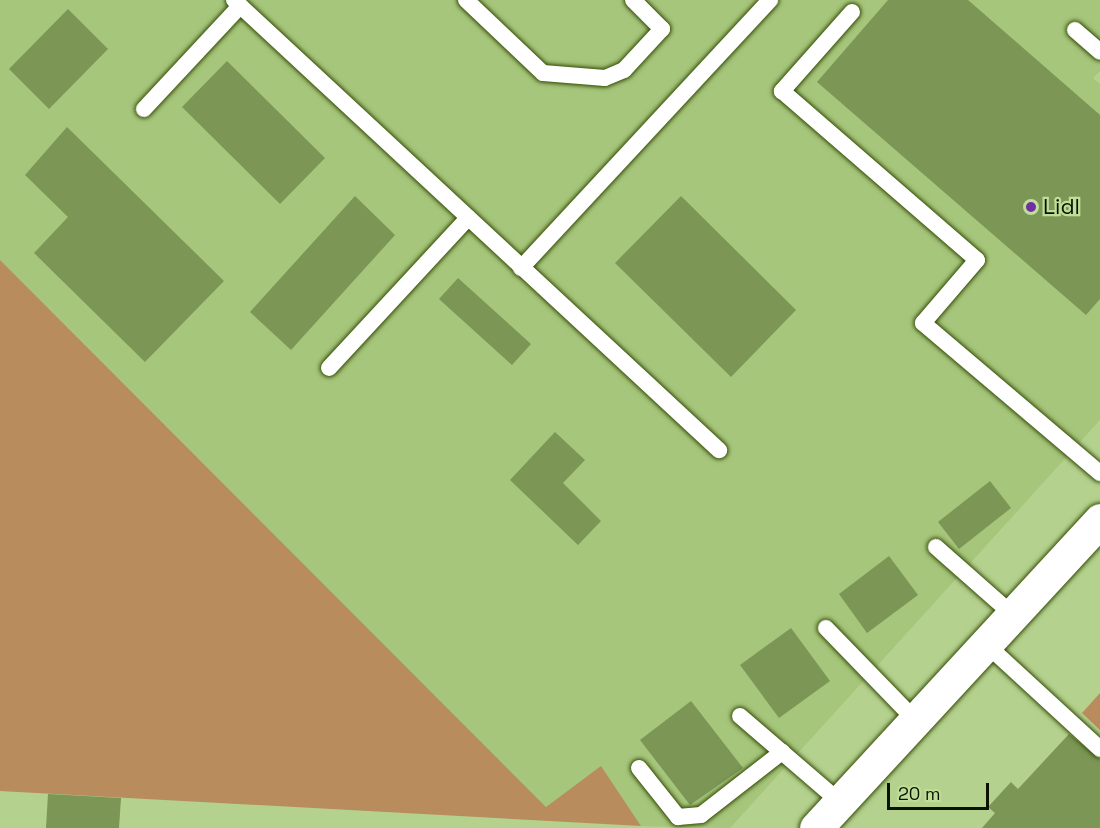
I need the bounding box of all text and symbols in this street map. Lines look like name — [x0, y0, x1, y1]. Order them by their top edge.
place label: Lidl — [1043, 194, 1080, 220]
marker: Lidl — [1024, 200, 1038, 214]
scale bar — [890, 771, 992, 809]
text: 20 m — [898, 782, 941, 805]

